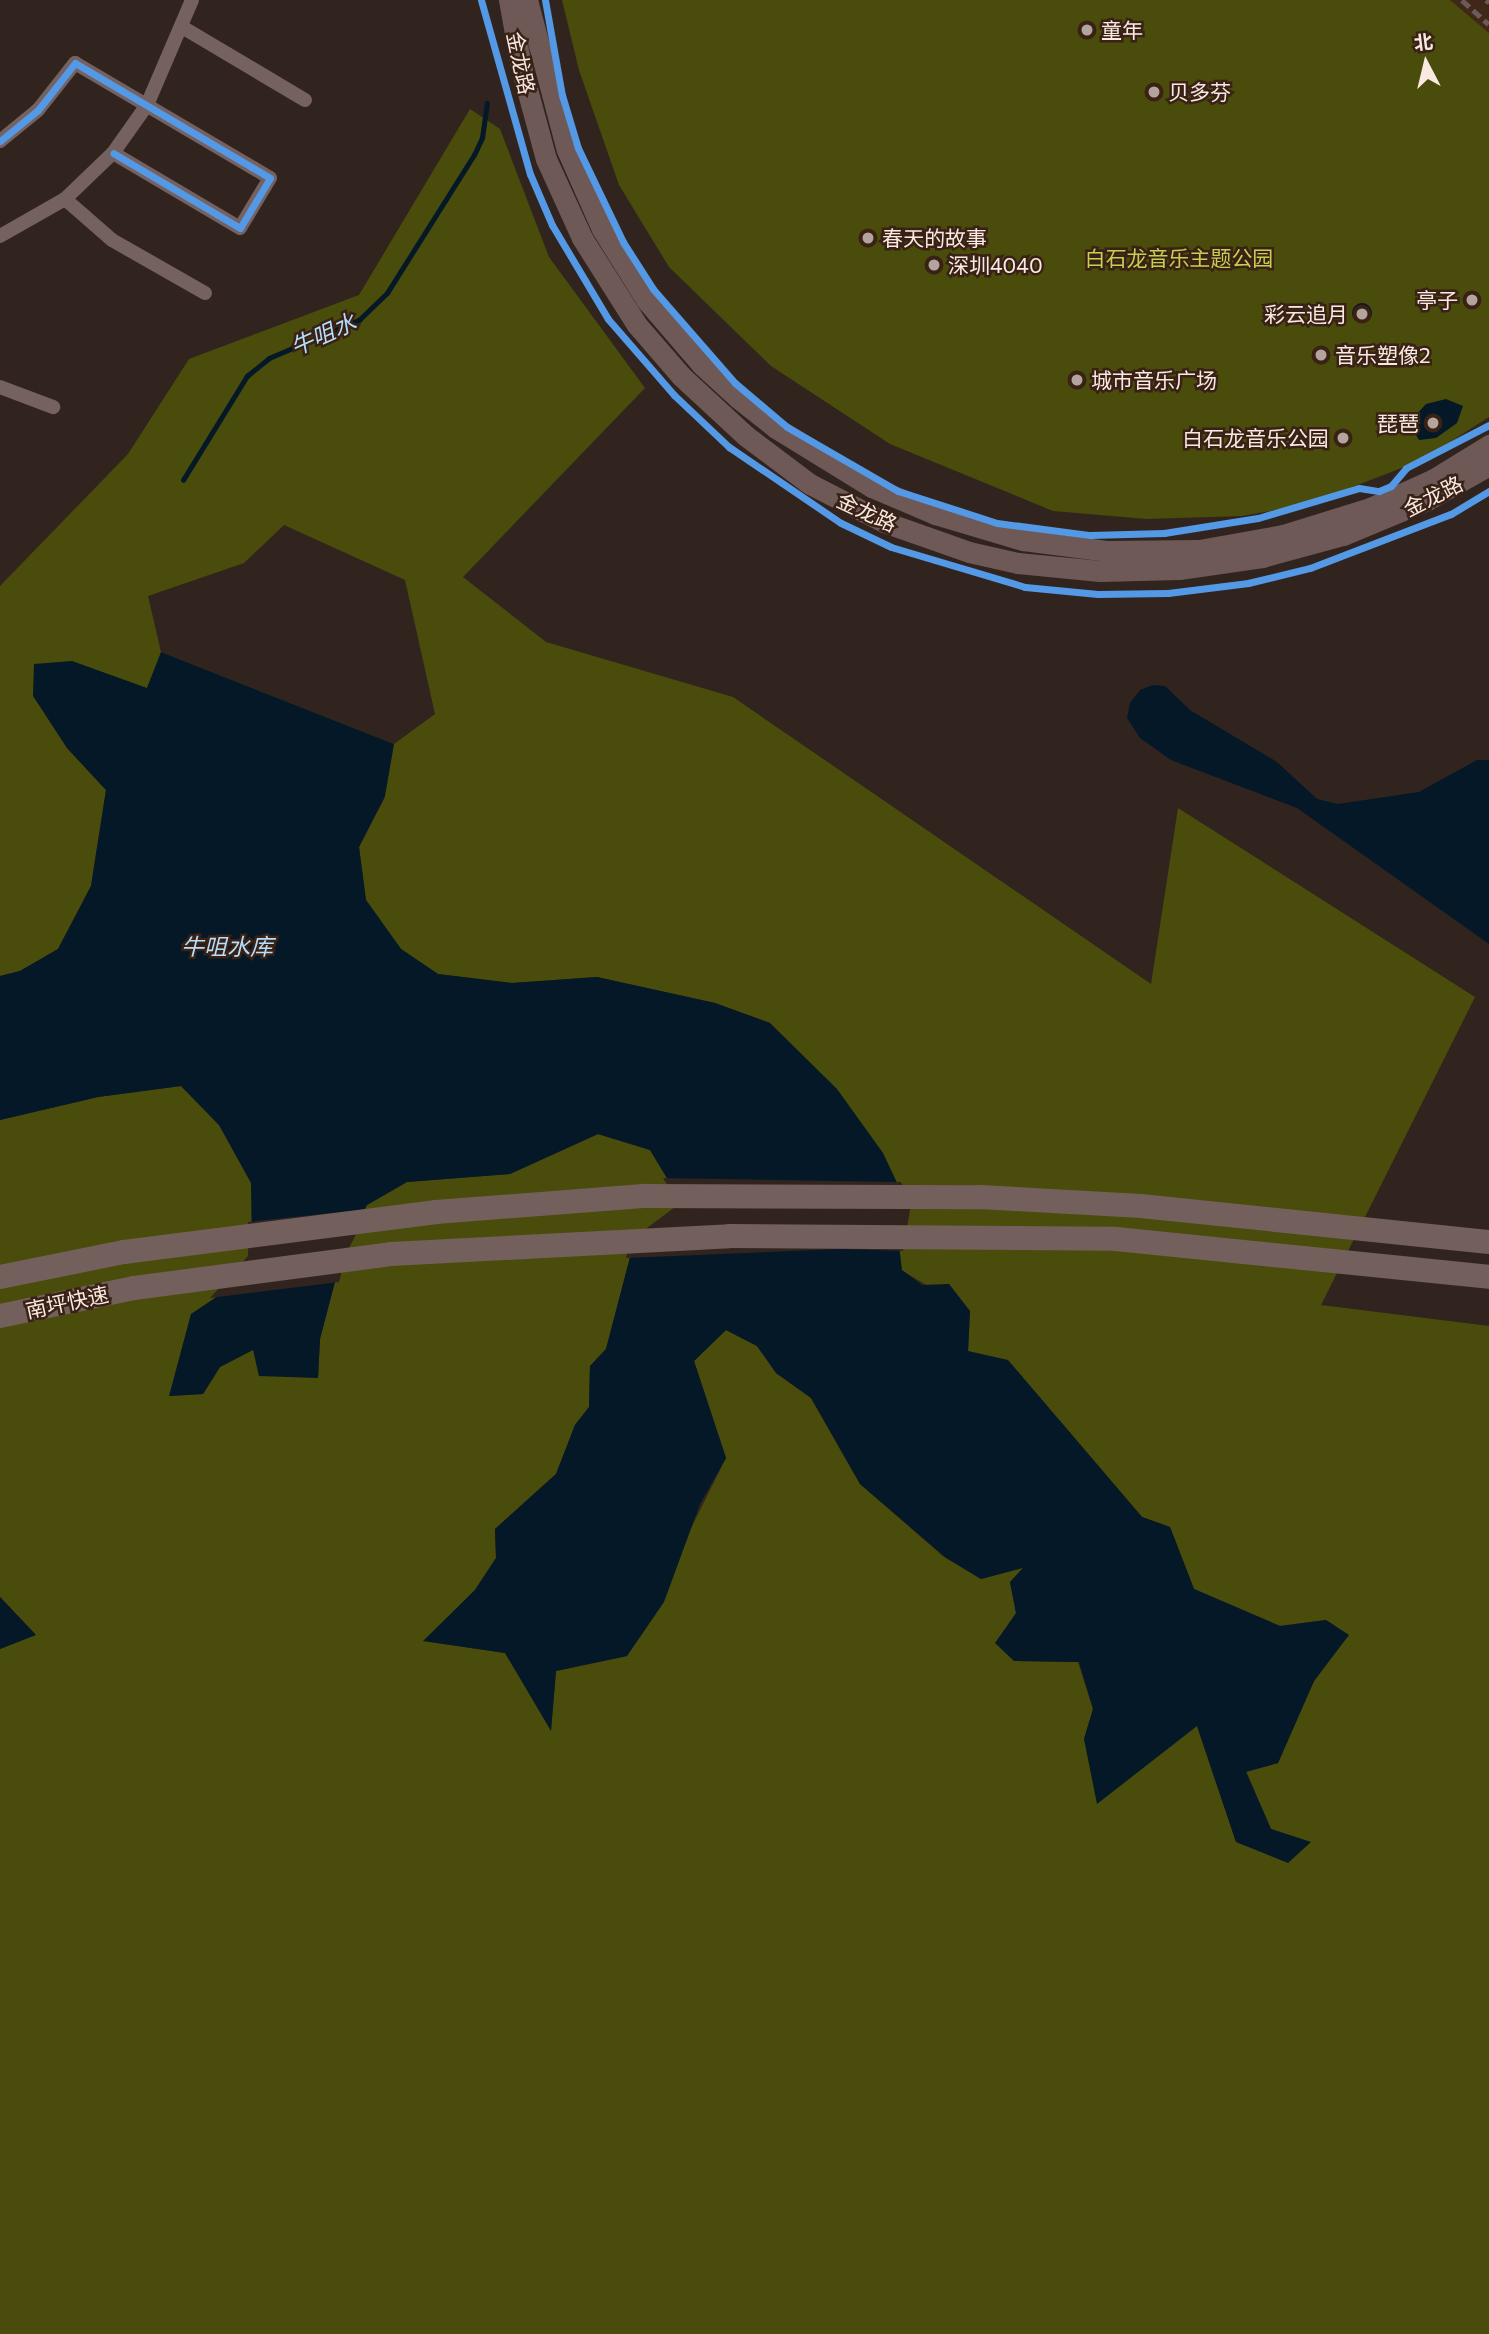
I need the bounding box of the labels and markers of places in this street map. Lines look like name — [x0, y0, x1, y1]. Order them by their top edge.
place label: 童年 — [1101, 17, 1143, 43]
marker: 童年 — [1079, 22, 1095, 38]
place label: 贝多芬 — [1168, 79, 1231, 105]
marker: 贝多芬 — [1146, 84, 1162, 100]
place label: 春天的故事 — [882, 225, 987, 251]
marker: 春天的故事 — [860, 230, 876, 246]
place label: 深圳4040 — [948, 252, 1043, 278]
marker: 深圳4040 — [926, 257, 942, 273]
place label: 亭子 — [1416, 287, 1458, 313]
marker: 亭子 — [1464, 292, 1480, 308]
place label: 彩云追月 — [1264, 301, 1348, 327]
marker: 彩云追月 — [1354, 306, 1370, 322]
place label: 音乐塑像2 — [1335, 342, 1431, 368]
marker: 音乐塑像2 — [1313, 347, 1329, 363]
place label: 城市音乐广场 — [1091, 367, 1217, 393]
marker: 城市音乐广场 — [1069, 372, 1085, 388]
place label: 琵琶 — [1377, 410, 1419, 436]
marker: 琵琶 — [1425, 415, 1441, 431]
place label: 白石龙音乐公园 — [1182, 425, 1329, 451]
marker: 白石龙音乐公园 — [1335, 430, 1351, 446]

